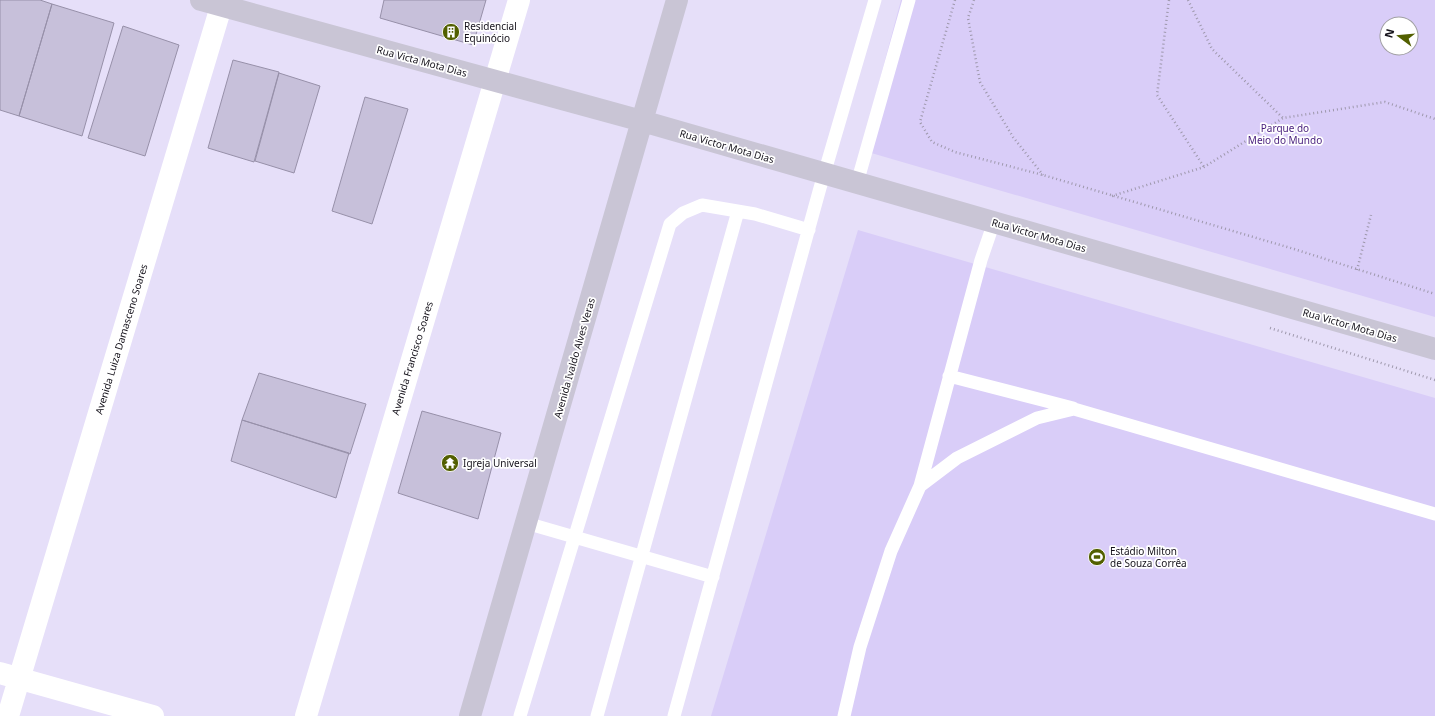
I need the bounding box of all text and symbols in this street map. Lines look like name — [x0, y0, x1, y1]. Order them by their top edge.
north arrow — [1379, 16, 1419, 56]
place label: Residencial Equinócio — [464, 19, 517, 45]
building icon: Residencial Equinócio — [441, 22, 461, 42]
text: N — [1380, 27, 1397, 39]
street label: Rua Victa Mota Dias — [375, 42, 469, 80]
park label: Parque do Meio do Mundo — [1248, 121, 1322, 147]
street label: Rua Victor Mota Dias — [678, 126, 776, 166]
street label: Rua Victor Mota Dias — [990, 215, 1088, 255]
street label: Avenida Luiza Damasceno Soares — [91, 262, 151, 416]
street label: Avenida Ivaldo Alves Veras — [550, 296, 598, 420]
street label: Avenida Francisco Soares — [388, 299, 436, 417]
street label: Rua Victor Mota Dias — [1301, 305, 1399, 345]
temple icon: Igreja Universal — [440, 453, 460, 473]
place label: Igreja Universal — [463, 456, 537, 470]
place label: Estádio Milton de Souza Corrêa — [1110, 544, 1187, 570]
sports icon: Estádio Milton de Souza Corrêa — [1087, 547, 1107, 567]

